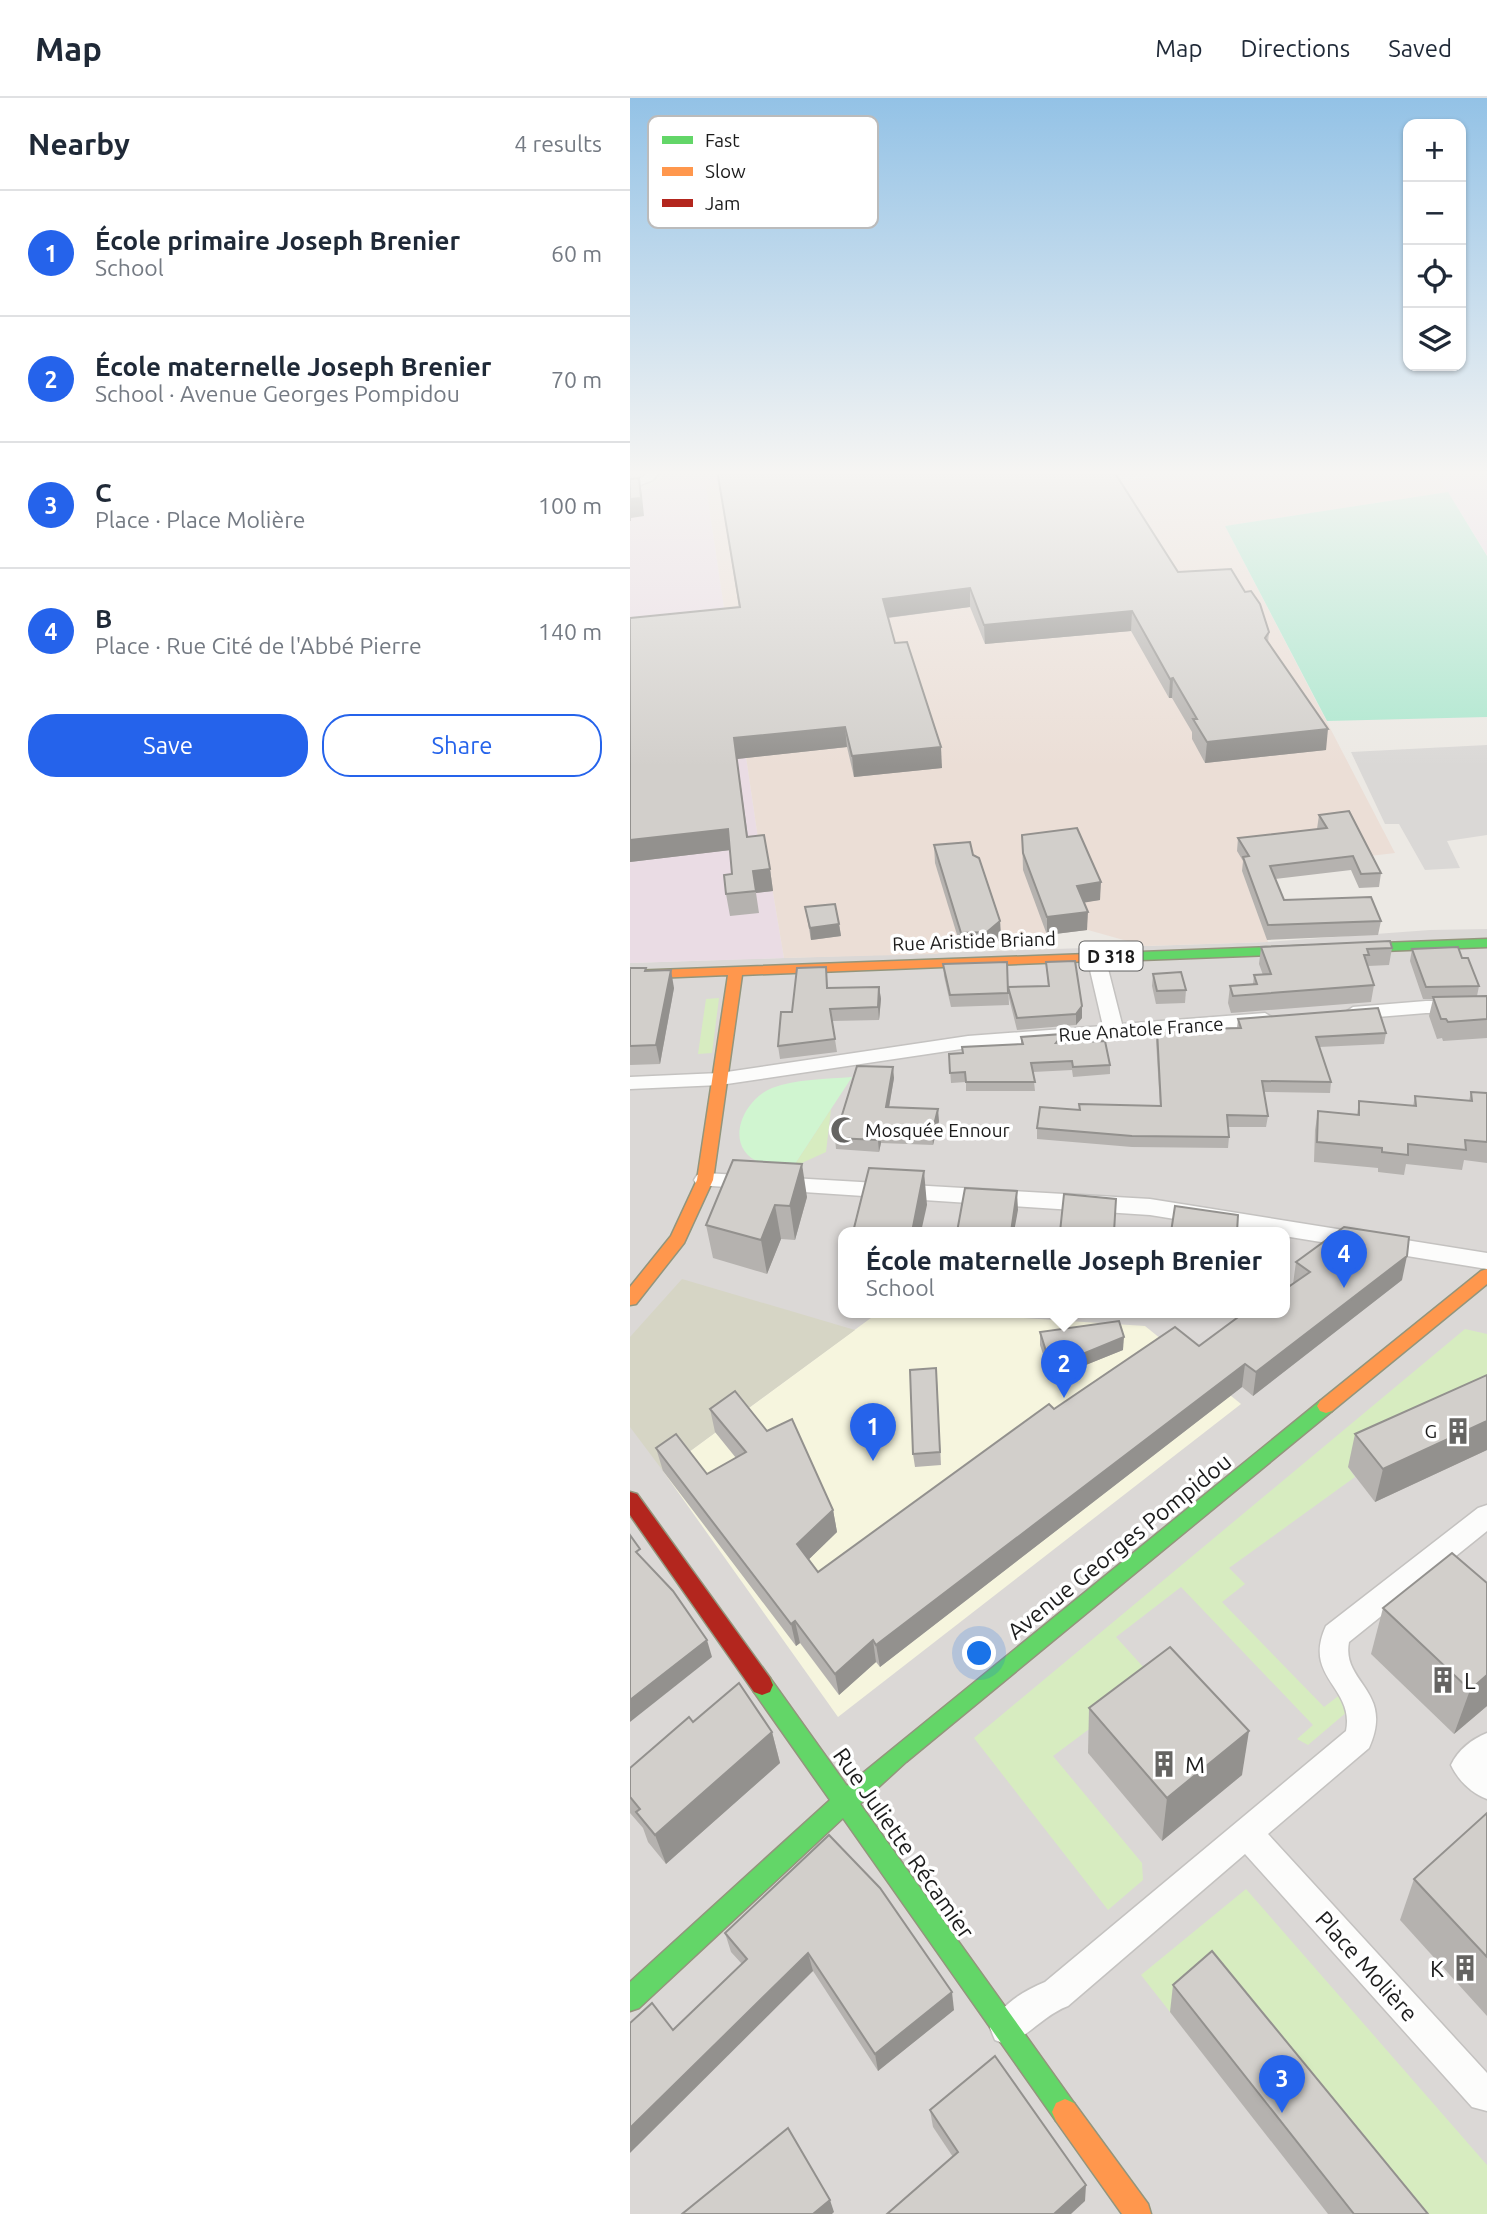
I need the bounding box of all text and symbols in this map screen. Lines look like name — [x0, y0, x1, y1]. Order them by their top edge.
text: Map — [35, 30, 102, 67]
text: Map — [1155, 35, 1202, 62]
text: Directions — [1240, 35, 1350, 62]
text: Saved — [1388, 35, 1452, 62]
legend — [648, 116, 878, 228]
map controls — [1403, 119, 1466, 371]
button: + — [1403, 119, 1466, 182]
text: Nearby — [28, 127, 130, 161]
text: Fast — [705, 129, 740, 151]
text: 4 results — [514, 131, 602, 156]
text: Slow — [705, 160, 746, 182]
button: − — [1403, 182, 1466, 245]
text: Jam — [705, 192, 741, 214]
text: École primaire Joseph Brenier — [95, 226, 460, 255]
text: 1 — [45, 241, 57, 266]
text: 60 m — [551, 241, 602, 266]
button: locate — [1403, 245, 1466, 308]
text: School — [95, 255, 164, 280]
button: layers — [1403, 308, 1466, 371]
text: École maternelle Joseph Brenier — [95, 352, 491, 381]
text: 2 — [45, 367, 57, 392]
text: 70 m — [551, 367, 602, 392]
text: School · Avenue Georges Pompidou — [95, 381, 460, 406]
text: C — [95, 478, 112, 507]
text: 3 — [45, 493, 57, 518]
text: 100 m — [538, 493, 602, 518]
text: Place · Place Molière — [95, 507, 306, 532]
text: B — [95, 604, 112, 633]
text: 4 — [45, 619, 57, 644]
text: 140 m — [538, 619, 602, 644]
text: Place · Rue Cité de l'Abbé Pierre — [95, 633, 422, 658]
button: Save — [28, 714, 308, 777]
button: Share — [322, 714, 602, 777]
street label: Rue Aristide Briand — [892, 927, 1056, 955]
road number: D 318 — [1079, 942, 1142, 970]
street label: Rue Anatole France — [1058, 1012, 1224, 1046]
mosque icon: Mosquée Ennour — [829, 1115, 859, 1145]
place label: Mosquée Ennour — [865, 1119, 1010, 1141]
popup — [838, 1227, 1290, 1318]
pin: 4 — [1321, 1230, 1367, 1288]
text: École maternelle Joseph Brenier — [866, 1246, 1262, 1275]
text: School — [866, 1275, 935, 1300]
pin: 2 — [1041, 1340, 1087, 1398]
pin: 1 — [850, 1403, 896, 1461]
building icon: G — [1443, 1416, 1473, 1446]
place label: G — [1424, 1420, 1437, 1442]
street label: Avenue Georges Pompidou — [1002, 1448, 1236, 1644]
your location — [962, 1636, 996, 1670]
building icon: L — [1428, 1665, 1458, 1695]
place label: L — [1464, 1668, 1476, 1693]
street label: Rue Juliette Récamier — [829, 1743, 979, 1943]
building icon: M — [1149, 1749, 1179, 1779]
place label: M — [1185, 1752, 1205, 1777]
street label: Place Molière — [1311, 1906, 1423, 2026]
building icon: K — [1450, 1953, 1480, 1983]
place label: K — [1430, 1956, 1444, 1981]
pin: 3 — [1259, 2055, 1305, 2113]

